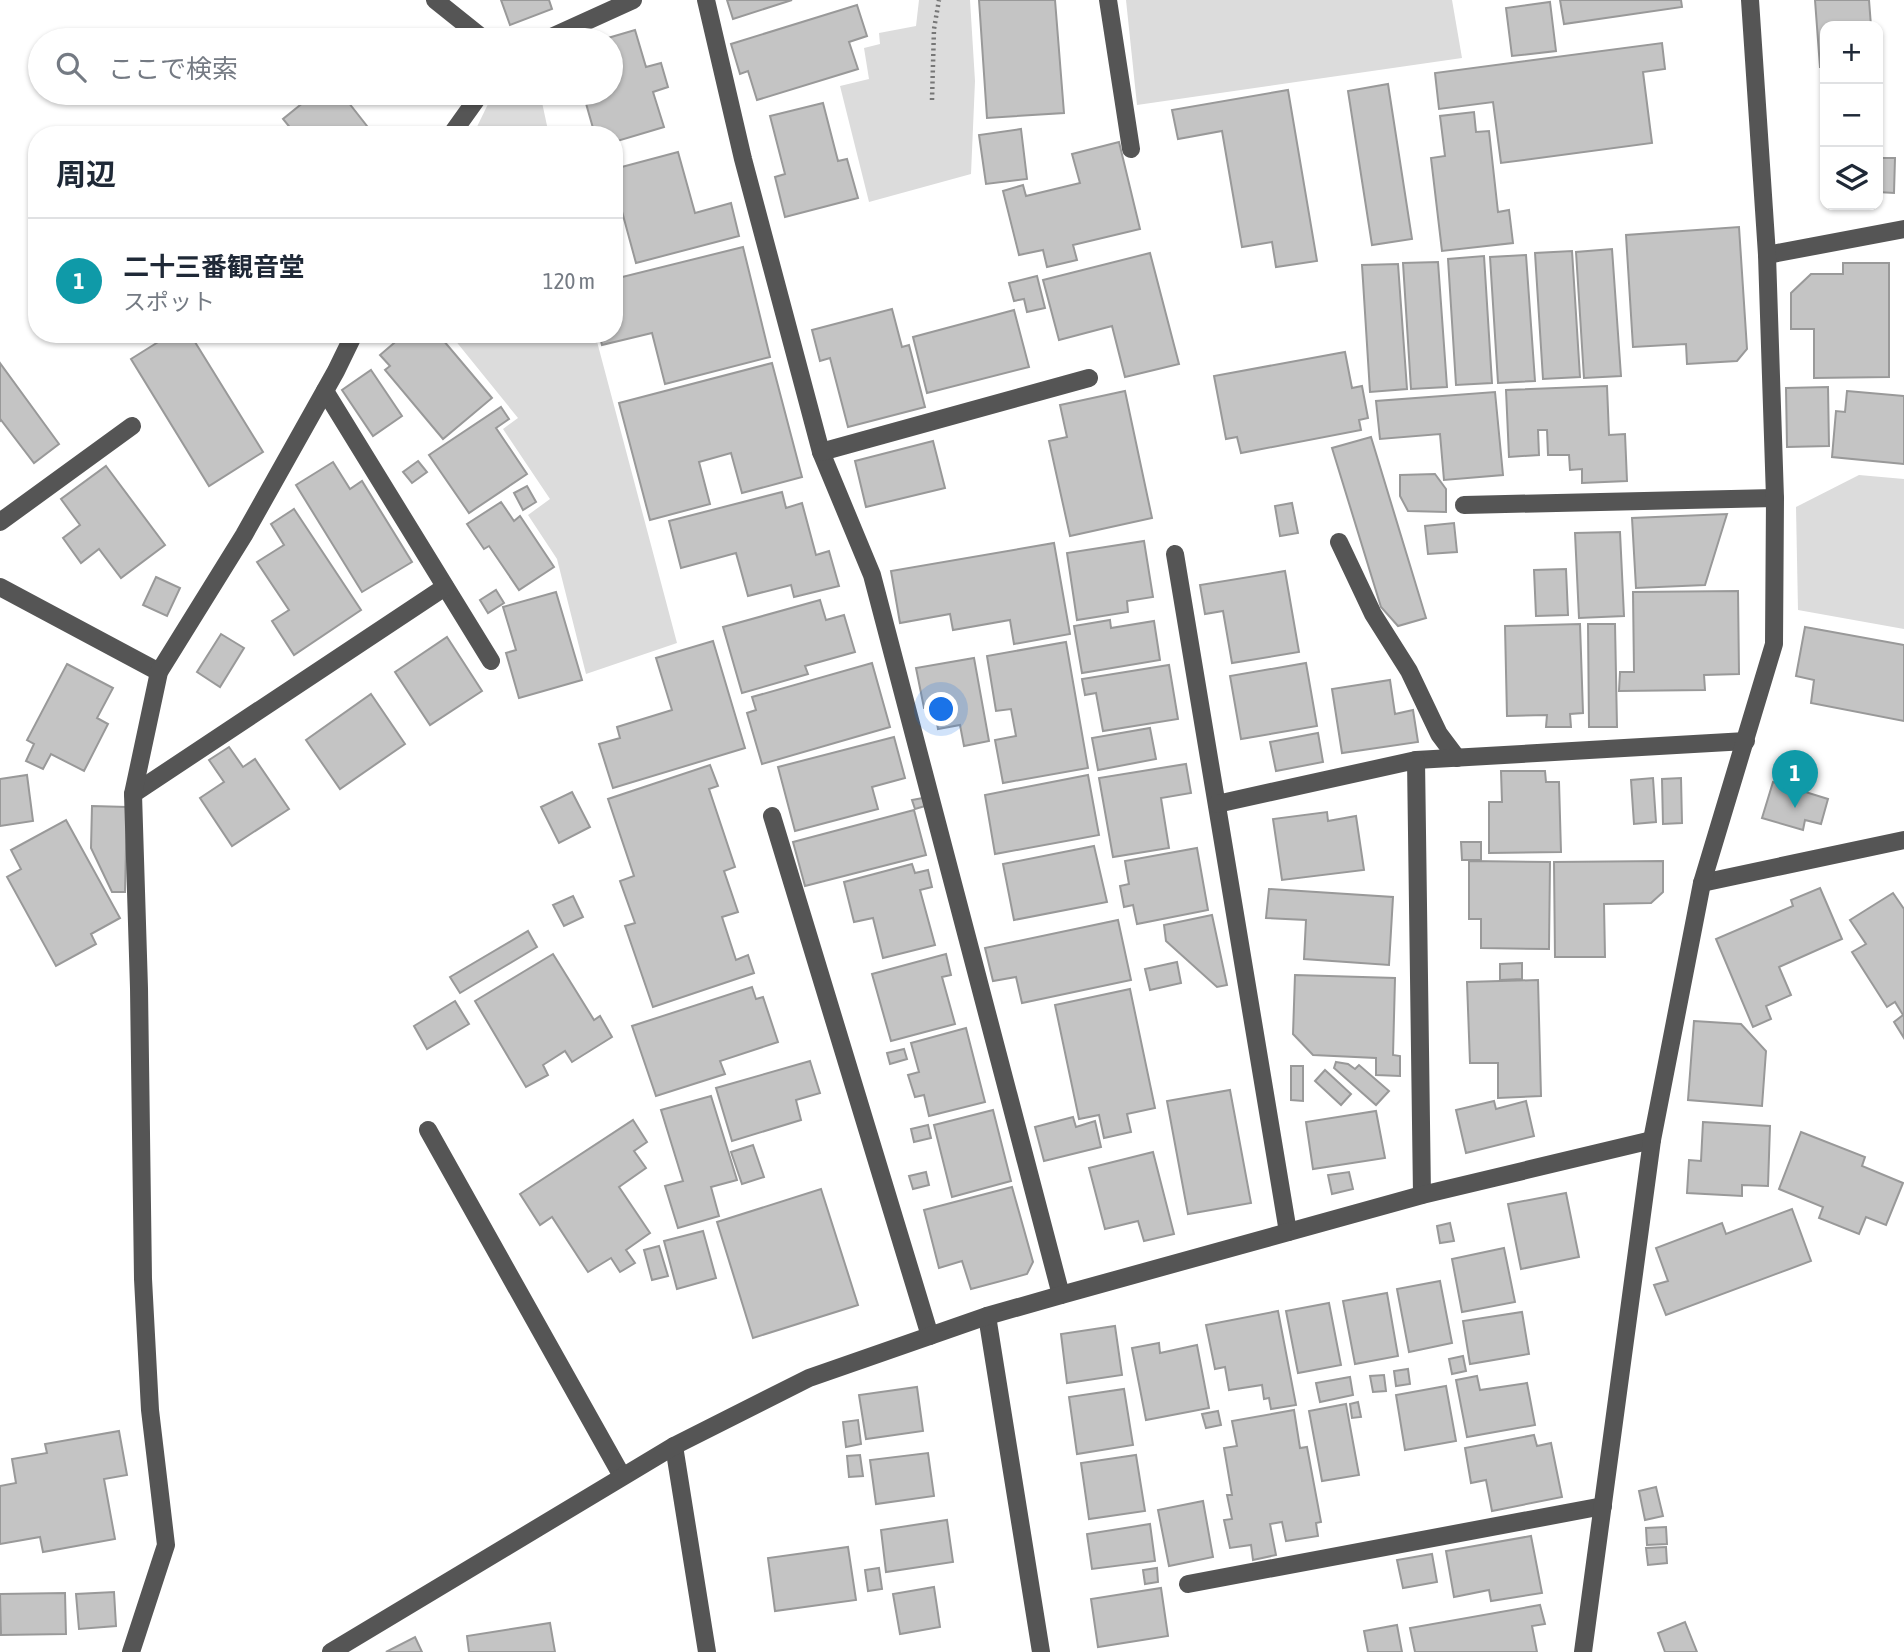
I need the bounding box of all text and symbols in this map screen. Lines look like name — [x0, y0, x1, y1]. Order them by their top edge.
map controls — [1820, 21, 1883, 210]
button: + — [1820, 21, 1883, 84]
search box — [28, 28, 623, 105]
icon: search — [52, 48, 90, 86]
text: ここで検索 — [108, 54, 238, 84]
button: − — [1820, 84, 1883, 147]
button: layers — [1820, 147, 1883, 210]
text: 周辺 — [56, 157, 116, 191]
text: 二十三番観音堂 — [123, 252, 305, 282]
text: 1 — [74, 268, 84, 294]
text: 120 m — [543, 268, 595, 294]
text: スポット — [123, 289, 215, 315]
your location — [924, 692, 958, 726]
pin: 1 — [1772, 750, 1818, 808]

